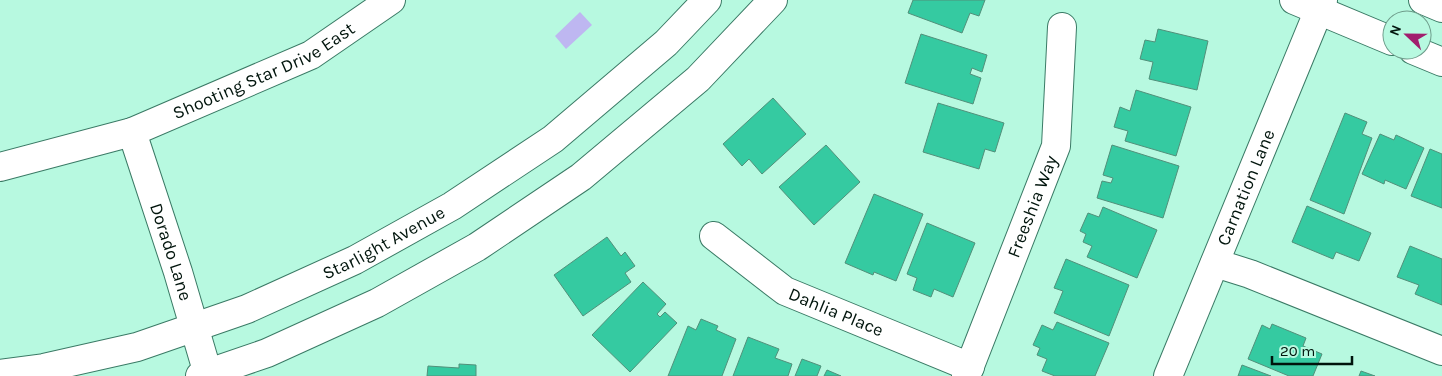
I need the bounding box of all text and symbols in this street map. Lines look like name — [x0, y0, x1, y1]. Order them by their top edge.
north arrow — [1382, 10, 1432, 60]
street label: Shooting Star Drive East — [169, 17, 359, 124]
text: N — [1386, 22, 1405, 38]
street label: Carnation Lane — [1212, 126, 1280, 249]
street label: Freeshia Way — [1002, 152, 1063, 261]
street label: Dorado Lane — [145, 200, 197, 303]
street label: Starlight Avenue — [319, 201, 449, 284]
street label: Dahlia Place — [785, 283, 887, 341]
scale bar — [1272, 334, 1352, 366]
text: 20 m — [1280, 342, 1315, 360]

